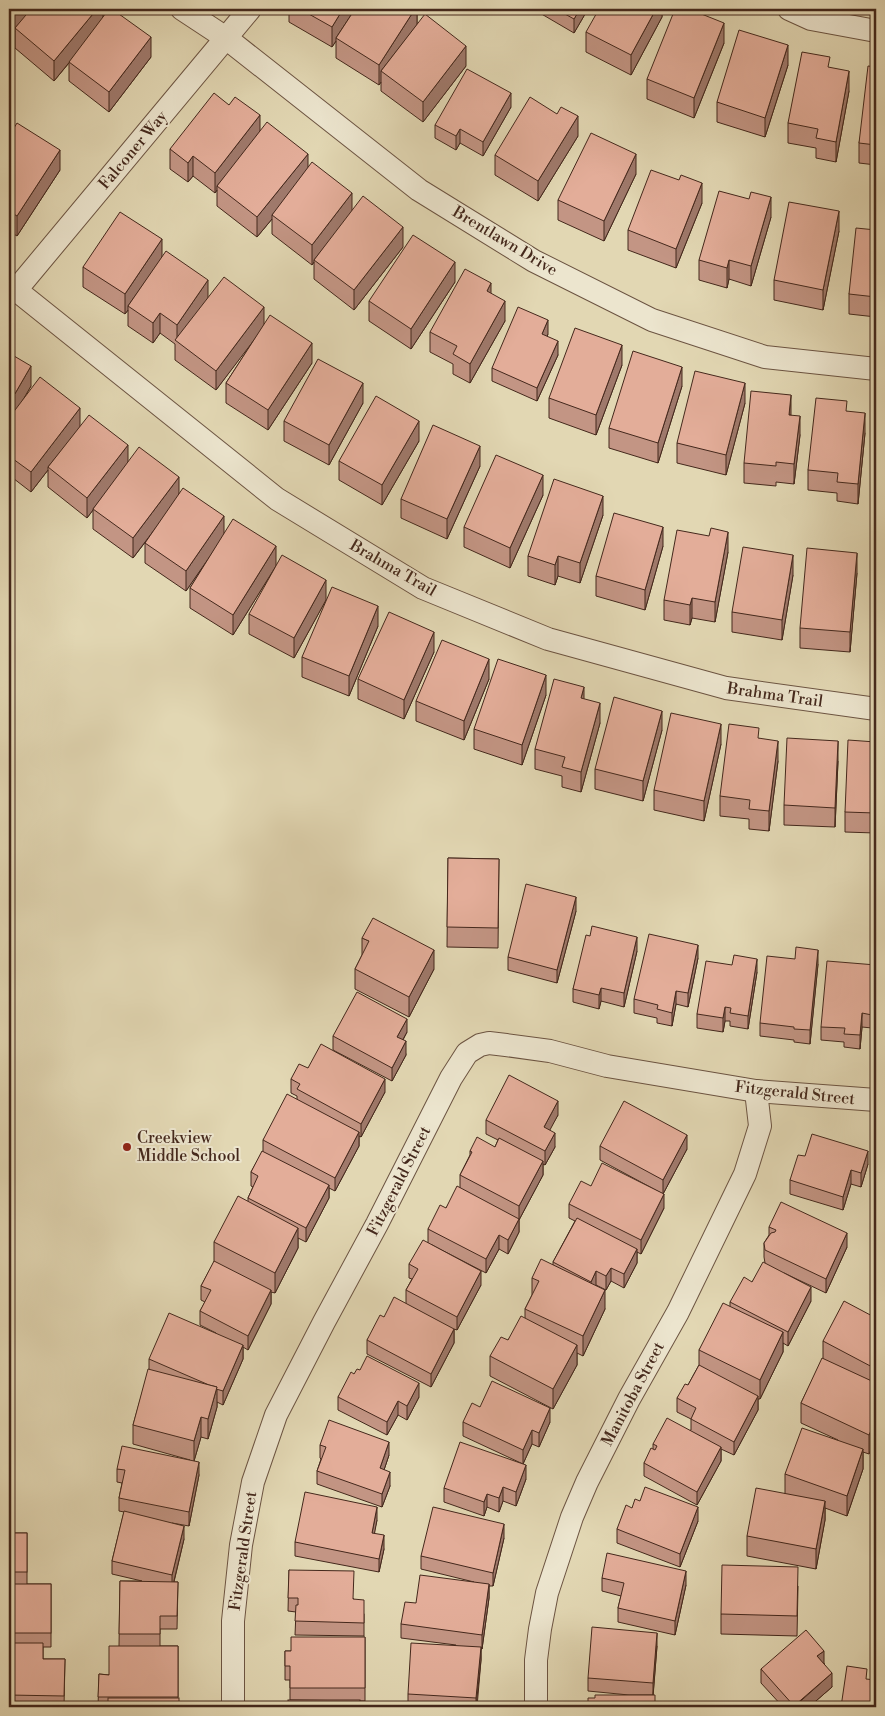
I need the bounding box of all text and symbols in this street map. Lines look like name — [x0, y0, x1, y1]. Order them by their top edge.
street label: Falconer Way — [94, 106, 172, 193]
street label: Brentlawn Drive — [448, 201, 561, 280]
street label: Brahma Trail — [345, 535, 440, 601]
street label: Brahma Trail — [725, 678, 825, 712]
street label: Fitzgerald Street — [734, 1077, 856, 1109]
street label: Fitzgerald Street — [363, 1122, 435, 1239]
place label: Creekview Middle School — [137, 1128, 240, 1166]
marker: Creekview Middle School — [121, 1141, 133, 1153]
street label: Manitoba Street — [597, 1338, 669, 1450]
street label: Fitzgerald Street — [225, 1490, 261, 1612]

